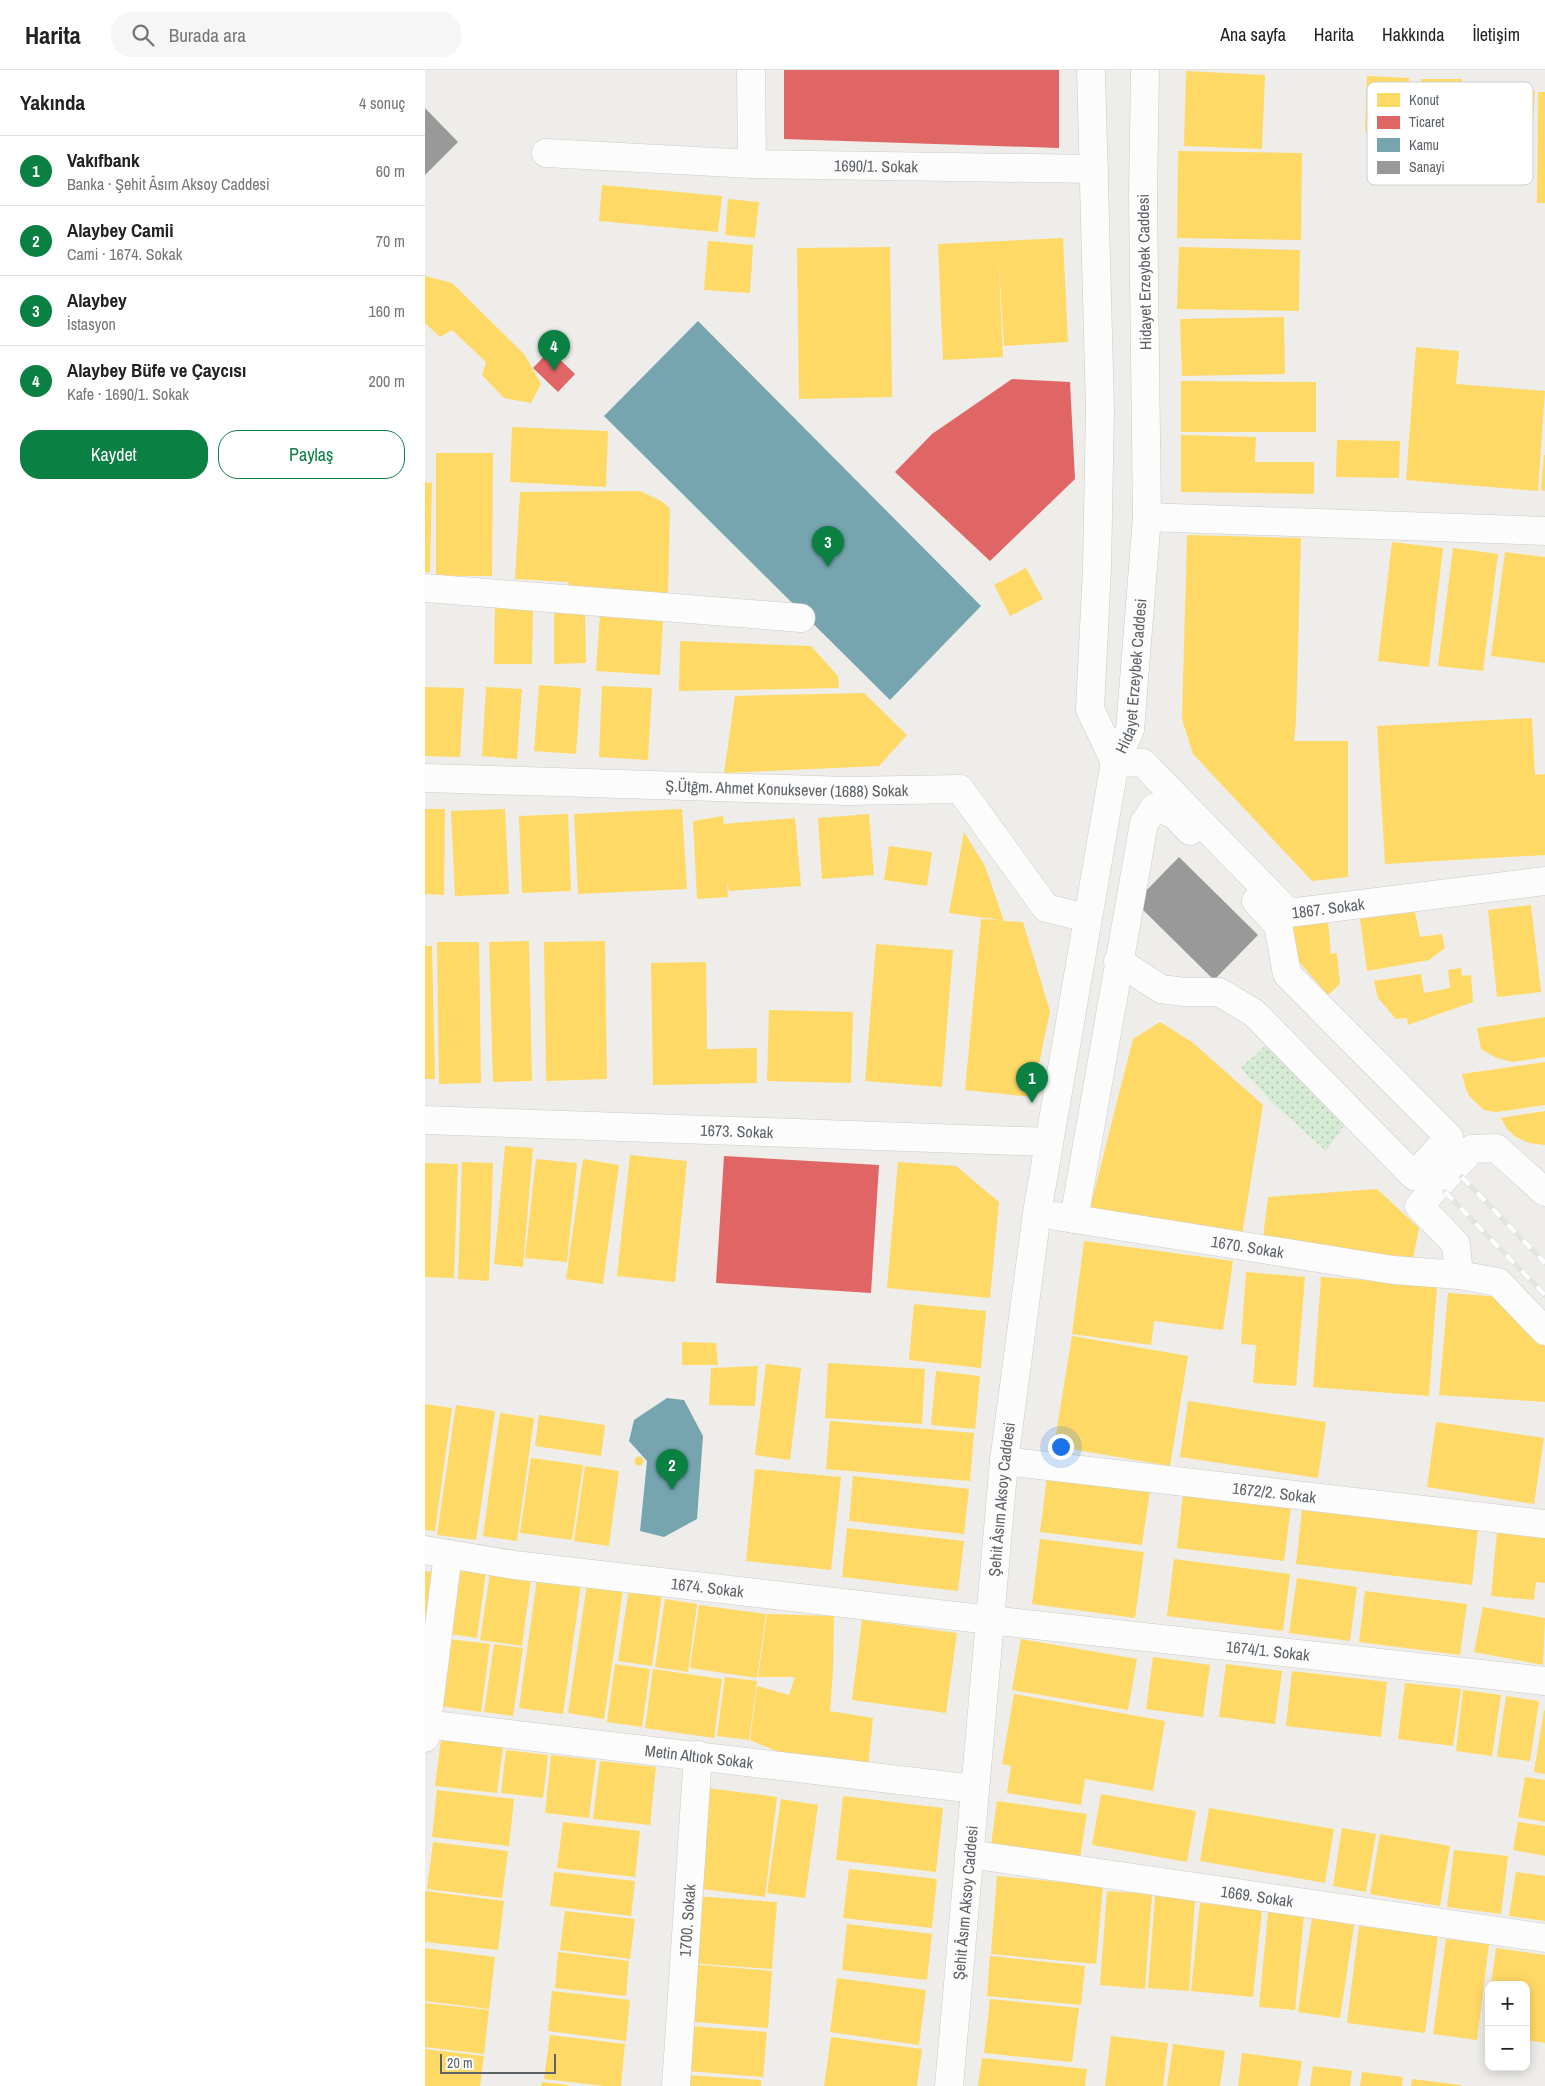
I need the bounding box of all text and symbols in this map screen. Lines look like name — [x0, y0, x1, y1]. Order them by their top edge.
search box — [111, 12, 461, 57]
text: Harita — [25, 19, 81, 51]
icon: search — [129, 21, 157, 49]
text: Burada ara — [169, 22, 246, 48]
text: Ana sayfa — [1220, 22, 1286, 47]
text: Harita — [1314, 22, 1354, 47]
text: Hakkında — [1382, 22, 1444, 47]
text: İletişim — [1472, 22, 1520, 47]
legend — [1367, 82, 1533, 185]
text: Yakında — [20, 88, 85, 117]
text: Konut — [1409, 91, 1439, 109]
text: 4 sonuç — [359, 92, 405, 114]
text: Ticaret — [1409, 113, 1444, 131]
text: Kamu — [1409, 136, 1439, 154]
text: Vakıfbank — [67, 147, 140, 173]
street label: 1690/1. Sokak — [834, 154, 919, 177]
text: Sanayi — [1409, 158, 1445, 176]
text: 1 — [32, 160, 40, 182]
text: 60 m — [376, 160, 405, 182]
text: Banka · Şehit Âsım Aksoy Caddesi — [67, 173, 270, 195]
street label: Hidayet Erzeybek Caddesi — [1132, 194, 1156, 350]
text: Alaybey Camii — [67, 217, 174, 243]
text: 2 — [32, 230, 40, 252]
text: 70 m — [376, 230, 405, 252]
text: Cami · 1674. Sokak — [67, 243, 182, 265]
text: Alaybey — [67, 287, 127, 313]
text: 3 — [32, 300, 40, 322]
text: 160 m — [369, 300, 405, 322]
text: İstasyon — [67, 313, 116, 335]
pin: 4 — [538, 330, 570, 371]
text: Alaybey Büfe ve Çaycısı — [67, 357, 246, 383]
text: 4 — [32, 370, 40, 392]
text: 200 m — [369, 370, 405, 392]
text: Kafe · 1690/1. Sokak — [67, 383, 189, 405]
button: Kaydet — [20, 430, 208, 479]
button: Paylaş — [218, 430, 405, 479]
pin: 3 — [812, 526, 844, 567]
street label: Hidayet Erzeybek Caddesi — [1110, 598, 1151, 757]
street label: Ş.Ütğm. Ahmet Konuksever (1688) Sokak — [665, 774, 909, 802]
street label: 1867. Sokak — [1290, 893, 1366, 924]
pin: 1 — [1016, 1062, 1048, 1103]
street label: 1673. Sokak — [700, 1119, 774, 1143]
street label: 1670. Sokak — [1210, 1230, 1286, 1263]
street label: Şehit Âsım Aksoy Caddesi — [983, 1421, 1020, 1577]
your location — [1048, 1434, 1074, 1460]
pin: 2 — [656, 1449, 688, 1490]
street label: 1672/2. Sokak — [1231, 1477, 1318, 1508]
street label: 1674. Sokak — [670, 1572, 745, 1603]
street label: 1674/1. Sokak — [1225, 1635, 1311, 1666]
street label: Metin Altıok Sokak — [644, 1739, 755, 1774]
street label: Şehit Âsım Aksoy Caddesi — [947, 1825, 983, 1981]
street label: 1669. Sokak — [1219, 1880, 1295, 1912]
street label: 1700. Sokak — [674, 1883, 700, 1958]
map controls — [1485, 1981, 1530, 2071]
button: + — [1485, 1981, 1530, 2026]
button: − — [1485, 2026, 1530, 2071]
scale bar — [440, 2051, 556, 2074]
text: 20 m — [447, 2054, 473, 2072]

